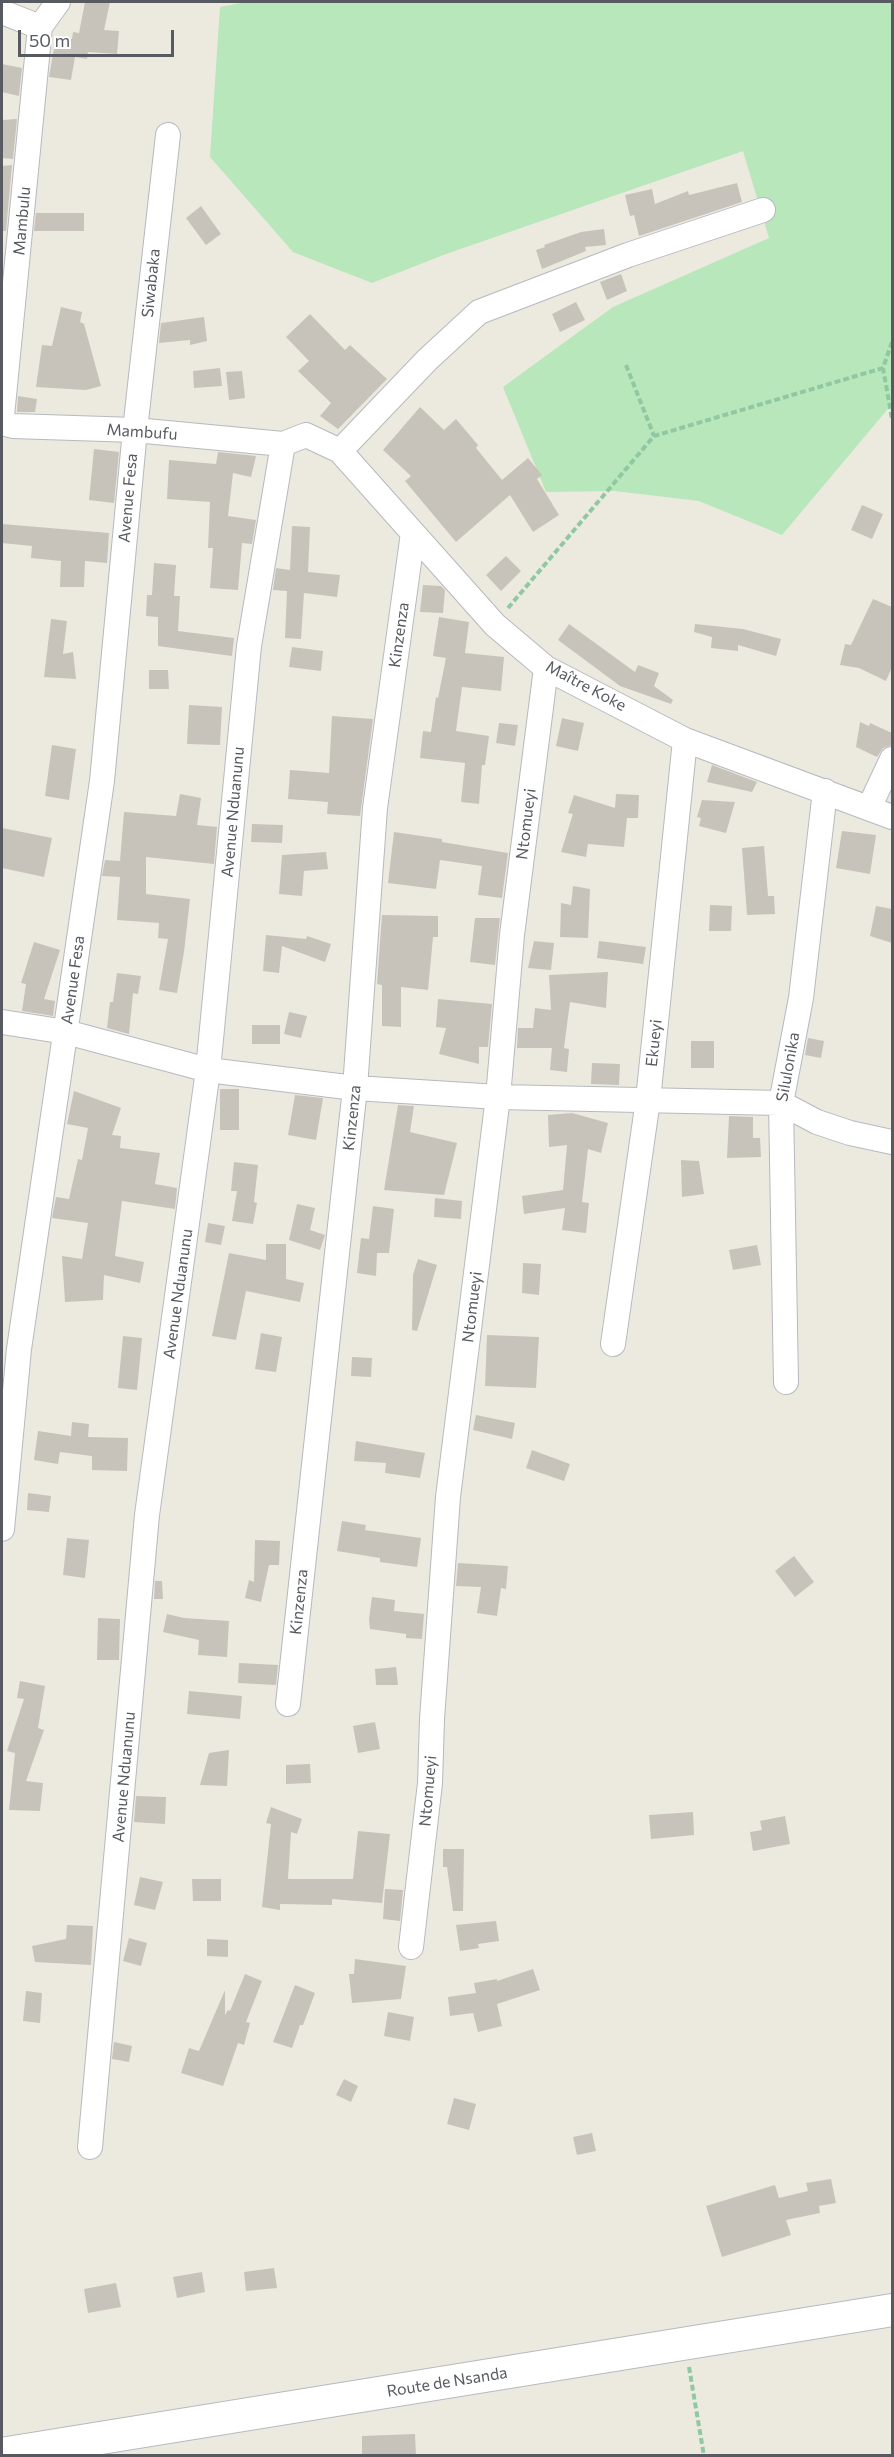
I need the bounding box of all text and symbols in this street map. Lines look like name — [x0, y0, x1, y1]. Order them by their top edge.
scale bar — [21, 18, 177, 56]
text: 50 m — [29, 29, 70, 51]
street label: Mambulu — [9, 186, 35, 256]
street label: Siwabaka — [138, 247, 164, 319]
street label: Mambufu — [106, 420, 178, 444]
street label: Avenue Fesa — [115, 453, 141, 543]
street label: Kinzenza — [385, 601, 413, 669]
street label: Maître Koke — [543, 657, 629, 715]
street label: Avenue Nduanunu — [218, 746, 248, 878]
street label: Ntomueyi — [512, 787, 540, 861]
street label: Avenue Fesa — [57, 934, 89, 1026]
street label: Ekueyi — [642, 1018, 666, 1068]
street label: Silulonika — [772, 1031, 804, 1103]
street label: Kinzenza — [339, 1084, 365, 1152]
street label: Avenue Nduanunu — [159, 1228, 197, 1360]
street label: Ntomueyi — [458, 1270, 486, 1344]
street label: Kinzenza — [286, 1568, 312, 1636]
street label: Avenue Nduanunu — [109, 1711, 139, 1843]
street label: Ntomueyi — [415, 1755, 441, 1827]
street label: Route de Nsanda — [385, 2363, 509, 2401]

